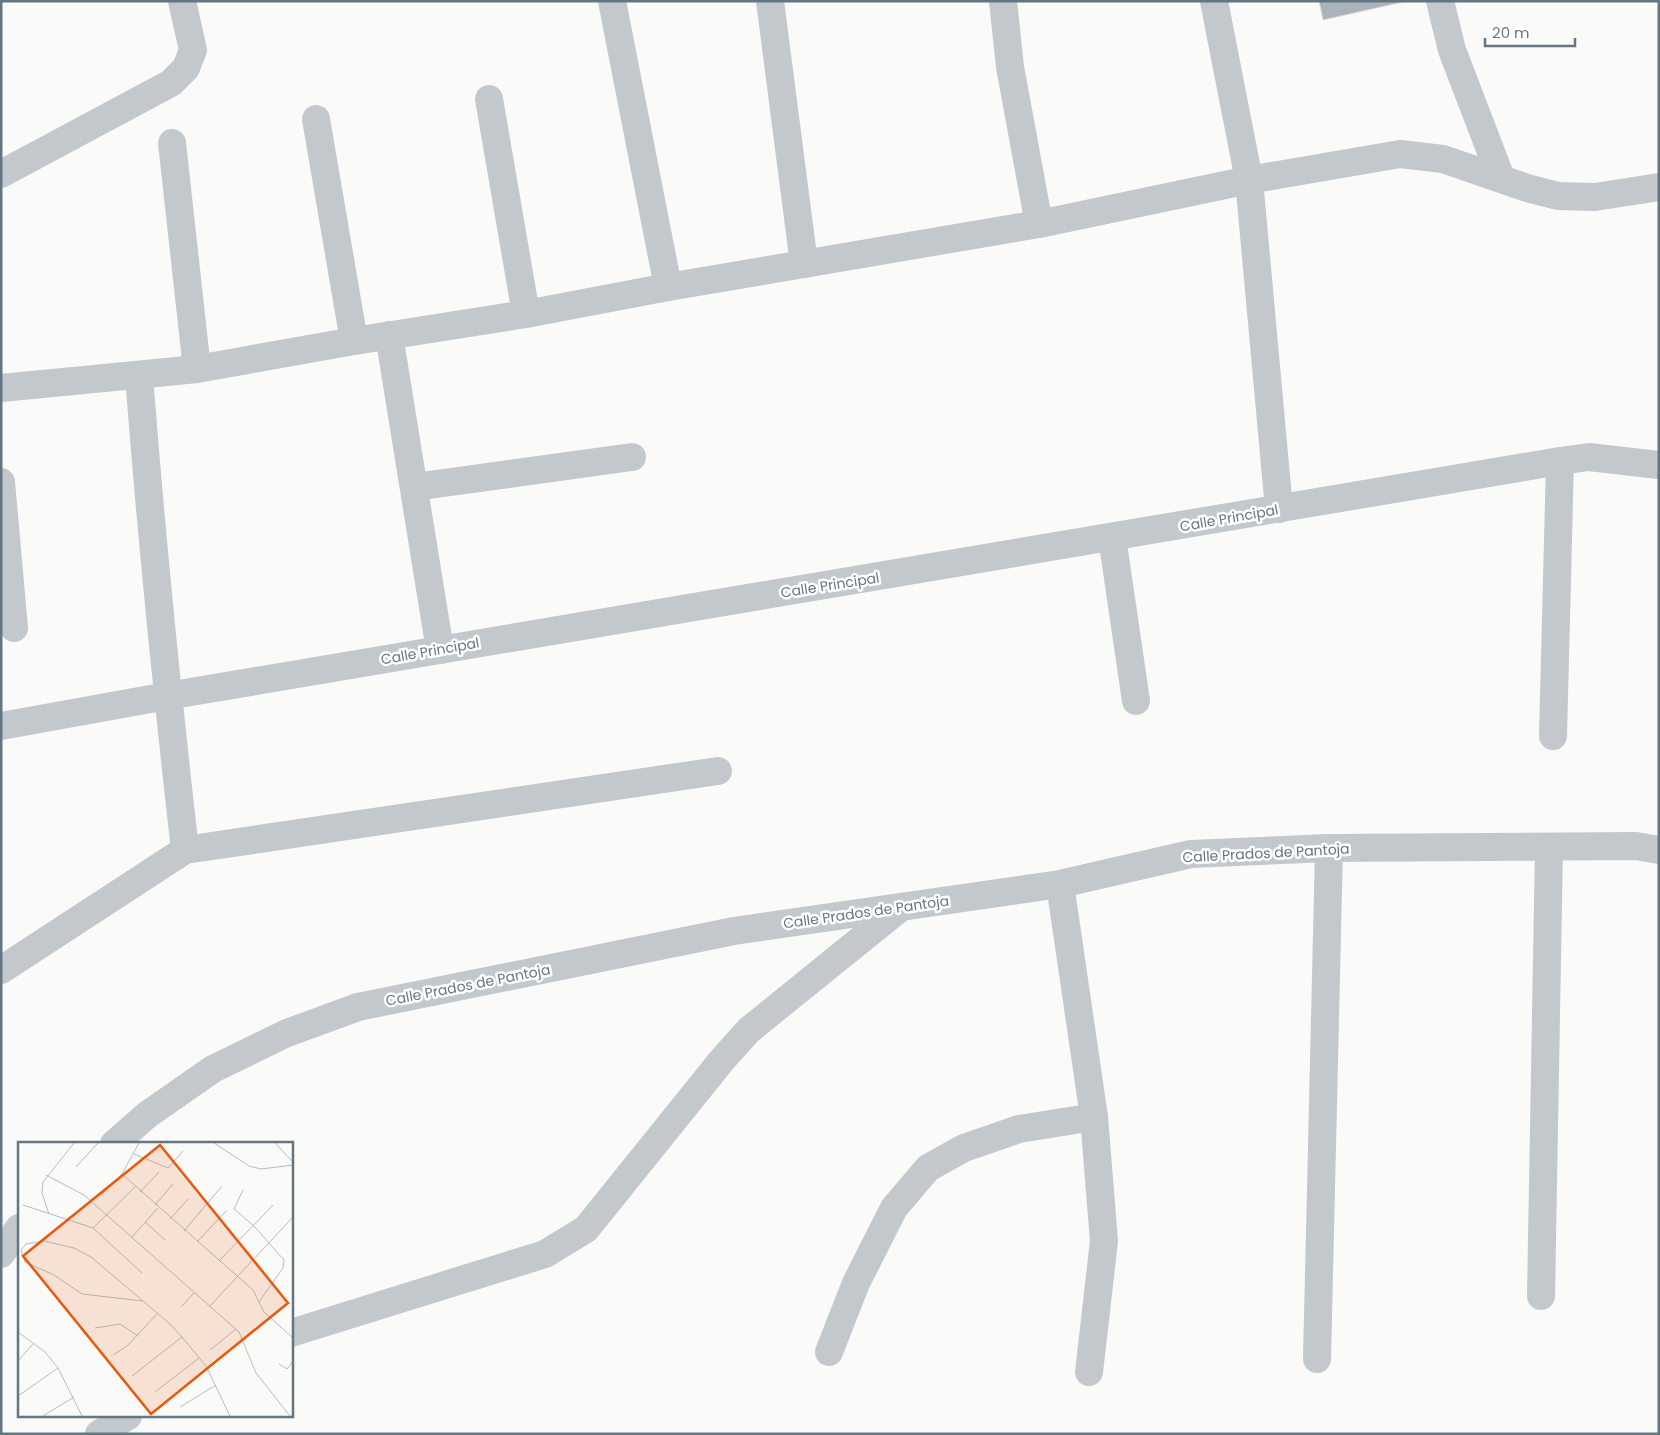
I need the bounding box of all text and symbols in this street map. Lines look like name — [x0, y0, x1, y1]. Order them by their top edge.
scale bar — [1485, 15, 1575, 47]
text: 20 m — [1492, 22, 1530, 43]
street label: Calle Principal — [1178, 500, 1280, 536]
street label: Calle Principal — [779, 567, 881, 603]
street label: Calle Principal — [379, 633, 481, 669]
street label: Calle Prados de Pantoja — [1182, 839, 1350, 867]
street label: Calle Prados de Pantoja — [782, 890, 950, 934]
street label: Calle Prados de Pantoja — [384, 959, 552, 1011]
inset map — [18, 1142, 292, 1418]

